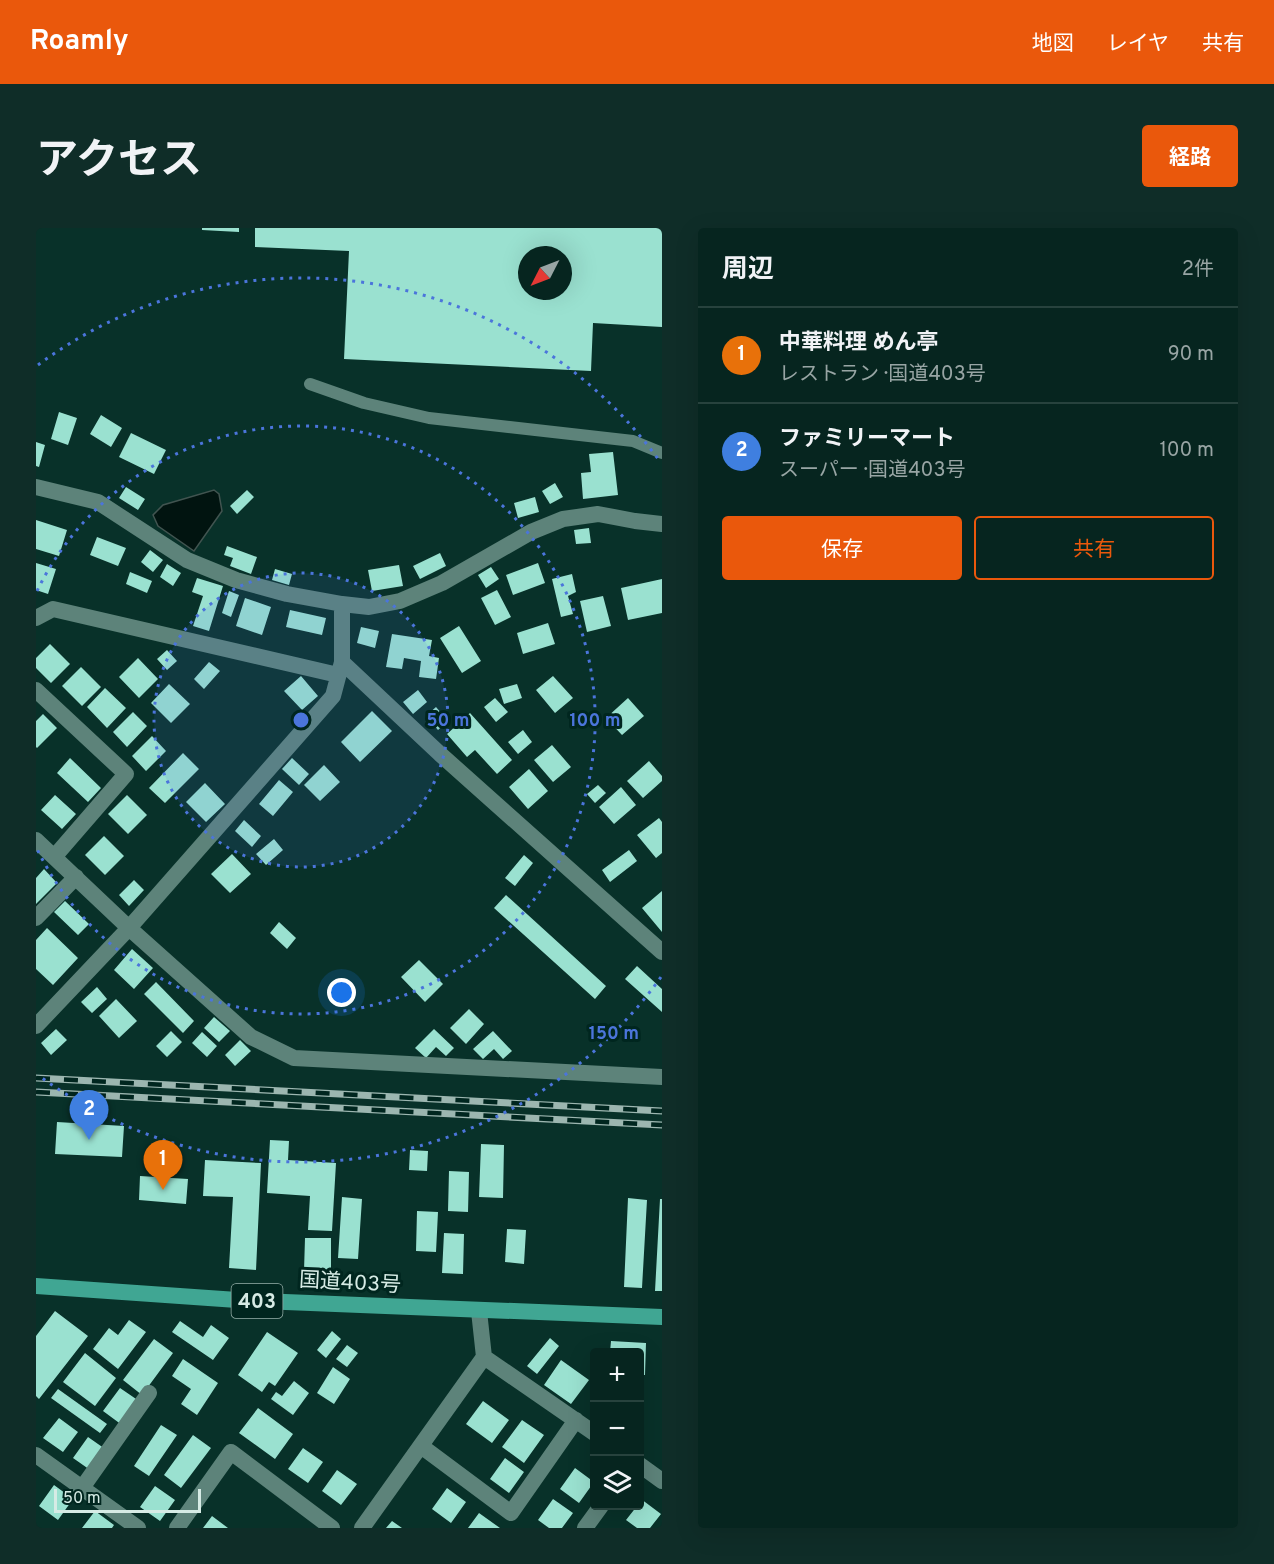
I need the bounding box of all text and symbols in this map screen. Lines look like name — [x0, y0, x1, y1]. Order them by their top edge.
text: Roamly — [30, 24, 129, 60]
text: 地図 — [1032, 31, 1074, 58]
text: レイヤ — [1107, 31, 1169, 58]
text: 共有 — [1202, 31, 1244, 58]
button: 経路 — [1142, 125, 1238, 187]
text: アクセス — [36, 136, 202, 189]
north arrow — [518, 246, 572, 300]
text: 周辺 — [722, 254, 774, 287]
text: 2件 — [1182, 257, 1214, 283]
text: 中華料理 めん亭 — [779, 330, 939, 357]
text: 1 — [738, 342, 746, 368]
text: 90 m — [1168, 342, 1214, 368]
text: レストラン · 国道403号 — [779, 362, 986, 388]
text: ファミリーマート — [779, 426, 955, 453]
text: 2 — [735, 438, 748, 464]
text: 100 m — [1159, 438, 1214, 464]
text: スーパー · 国道403号 — [779, 458, 966, 484]
button: 保存 — [722, 516, 962, 580]
button: 共有 — [974, 516, 1214, 580]
centre of rings — [291, 710, 311, 730]
text: 50 m — [426, 710, 470, 733]
text: 100 m — [569, 710, 621, 733]
your location — [327, 978, 356, 1007]
text: 150 m — [589, 1023, 639, 1046]
pin: 2 — [70, 1090, 108, 1140]
pin: 1 — [144, 1140, 182, 1190]
street label: 国道403号 — [298, 1267, 402, 1300]
road number: 403 — [232, 1284, 282, 1318]
map controls — [590, 1348, 644, 1510]
button: + — [590, 1348, 644, 1402]
button: − — [590, 1402, 644, 1456]
button: layers — [590, 1456, 644, 1510]
scale bar — [54, 1486, 201, 1514]
text: 50 m — [63, 1489, 101, 1509]

